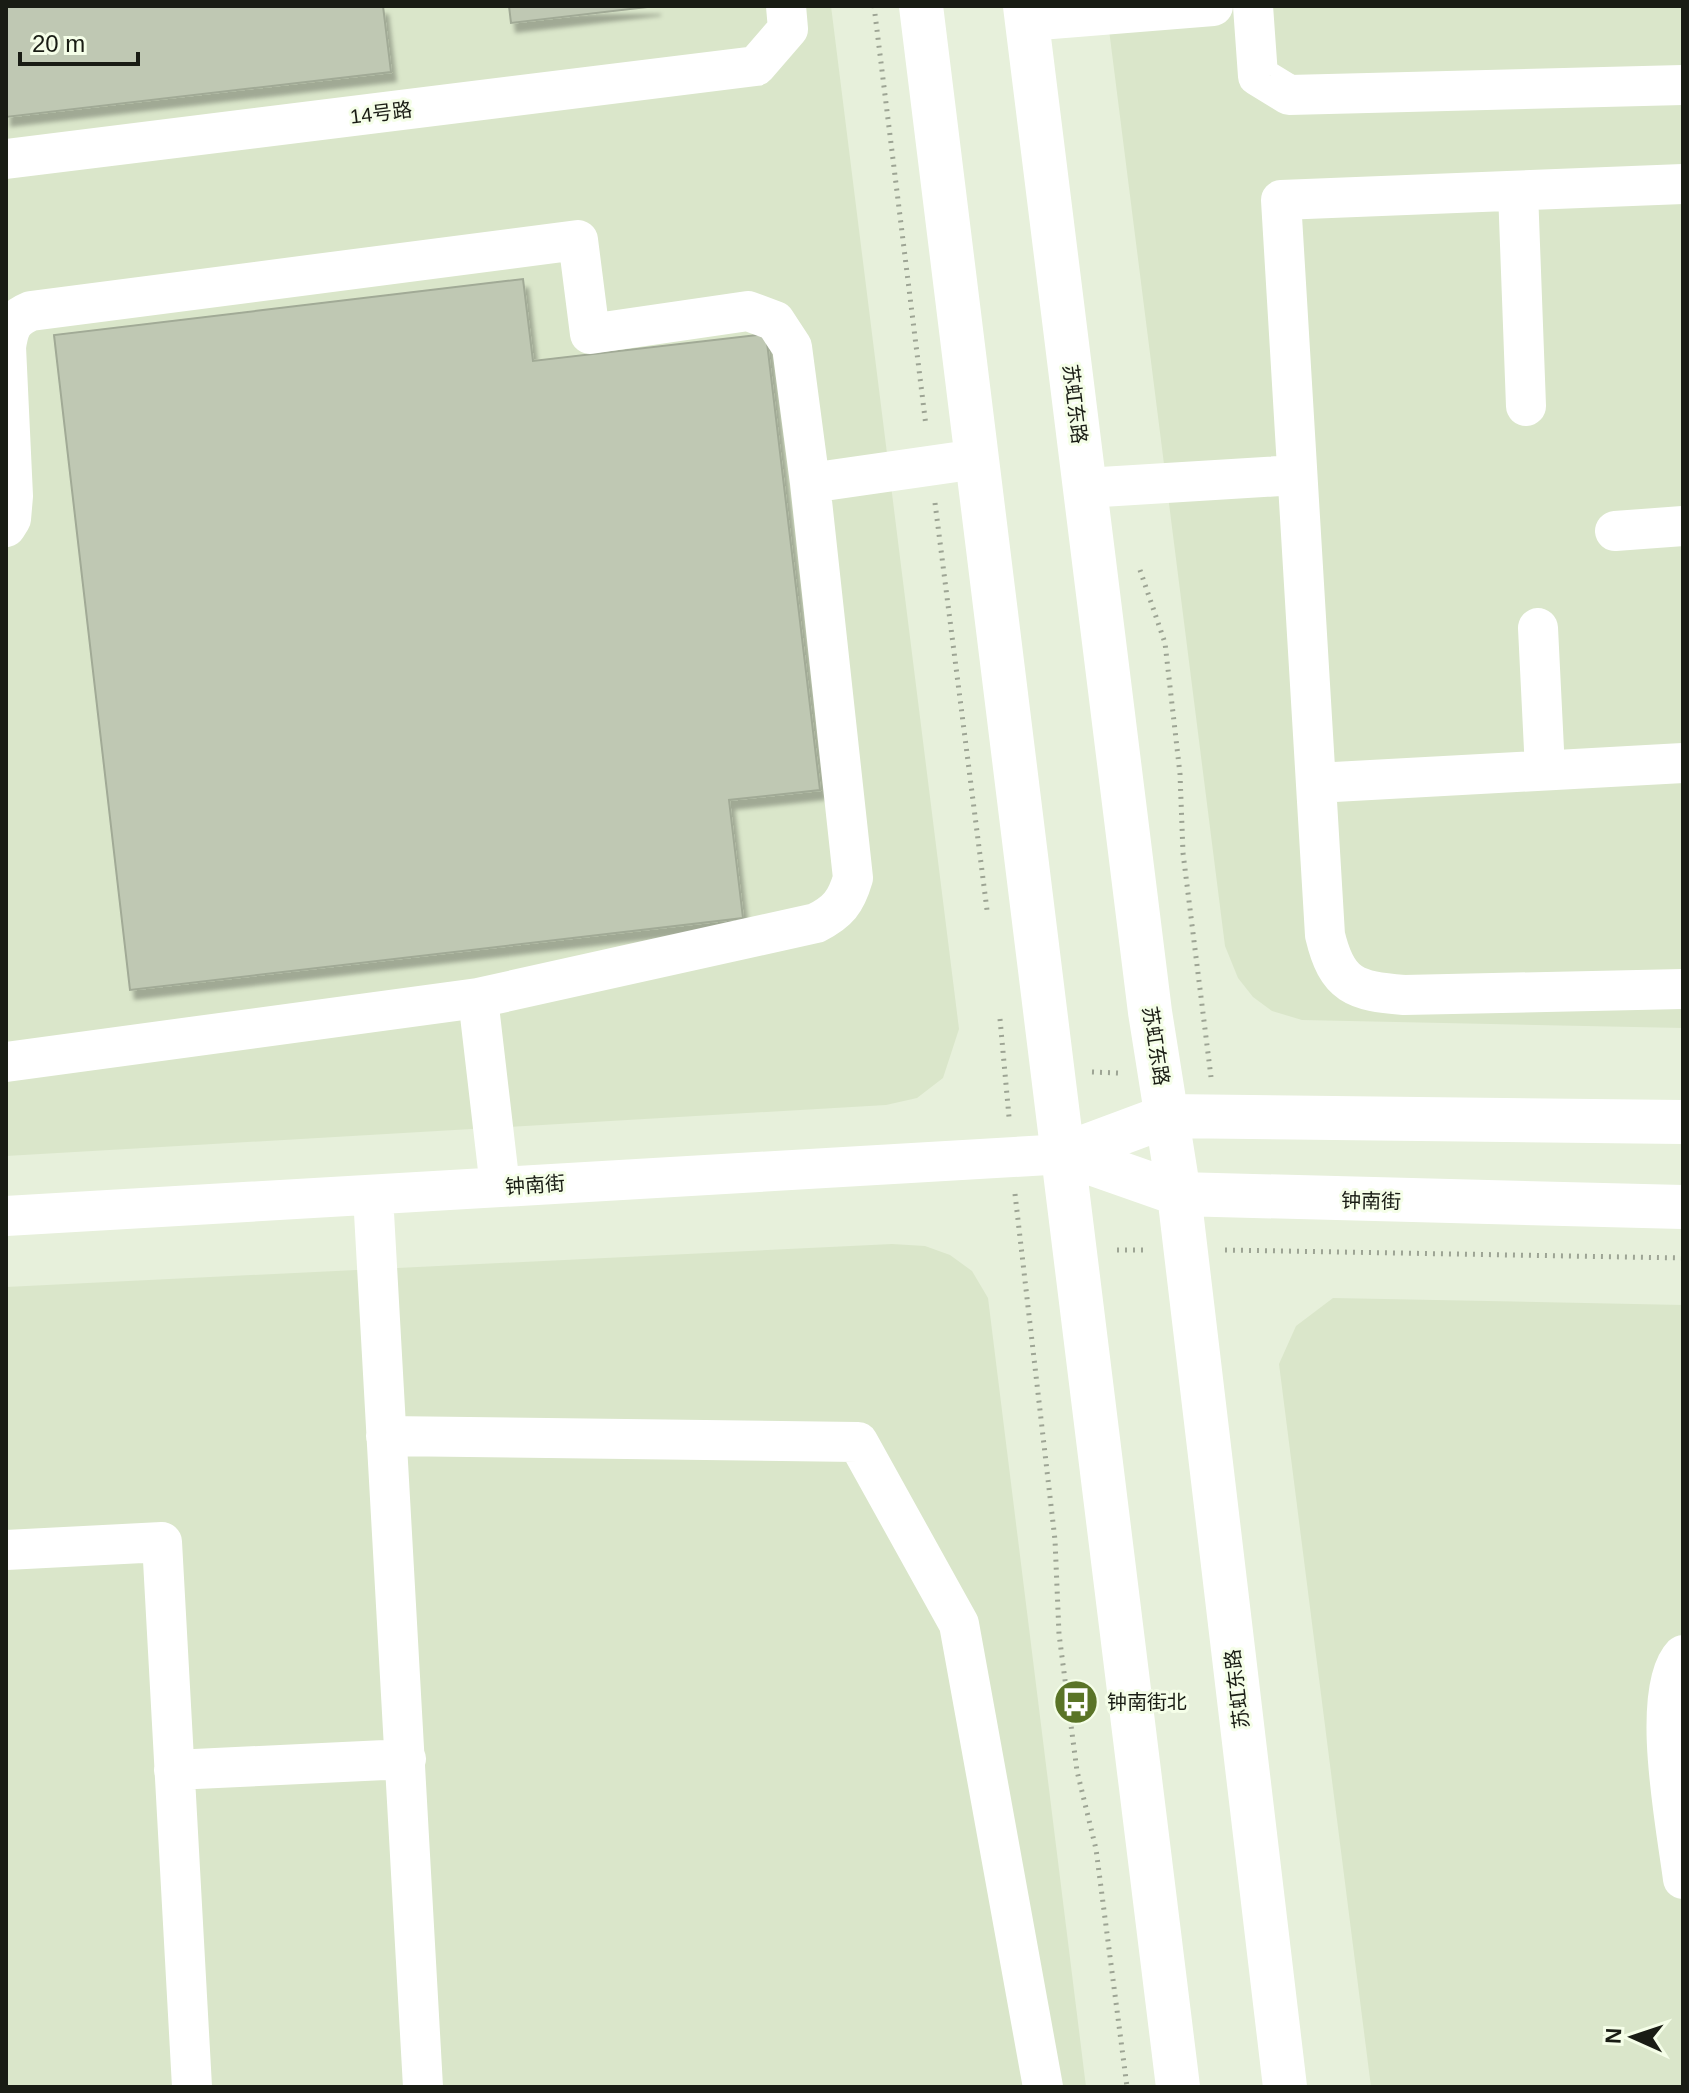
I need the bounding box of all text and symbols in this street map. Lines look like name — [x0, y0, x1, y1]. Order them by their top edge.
scale bar — [20, 16, 138, 66]
text: 20 m — [32, 30, 85, 57]
street label: 14号路 — [349, 98, 413, 128]
street label: 苏虹东路 — [1059, 363, 1091, 445]
street label: 苏虹东路 — [1139, 1005, 1173, 1087]
street label: 钟南街 — [504, 1172, 566, 1198]
street label: 钟南街 — [1341, 1189, 1401, 1213]
street label: 苏虹东路 — [1221, 1648, 1253, 1730]
bus stop icon: 钟南街北 — [1052, 1678, 1100, 1726]
place label: 钟南街北 — [1107, 1691, 1187, 1713]
north arrow — [1593, 1997, 1673, 2077]
text: N — [1601, 2027, 1626, 2045]

